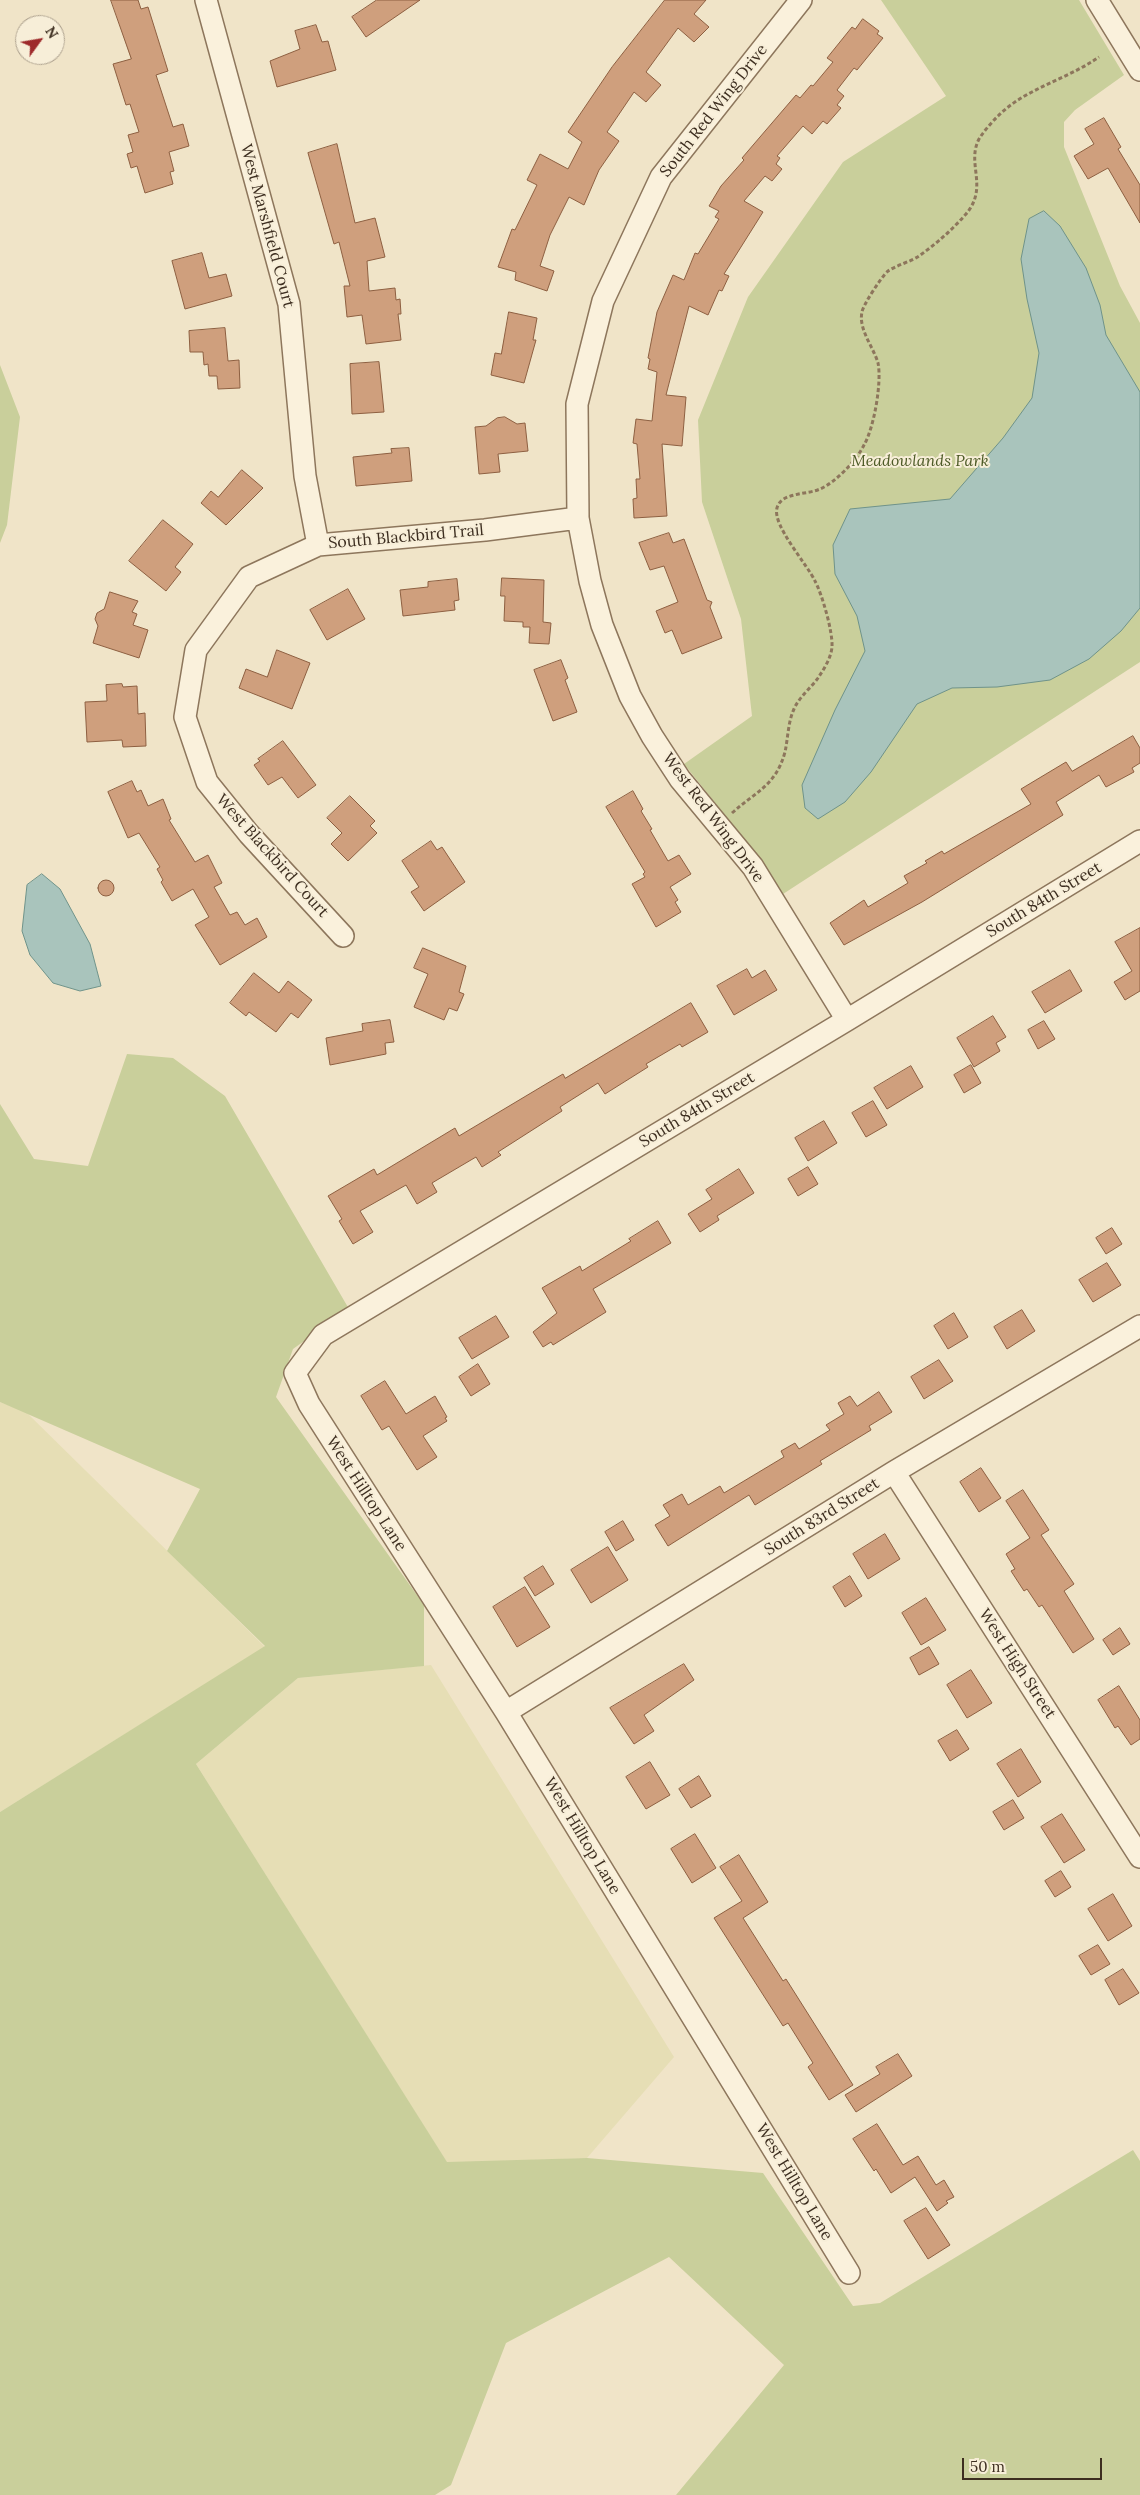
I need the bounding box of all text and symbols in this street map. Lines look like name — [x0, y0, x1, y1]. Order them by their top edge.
north arrow — [15, 15, 65, 65]
text: N — [41, 23, 62, 42]
street label: South Red Wing Drive — [656, 41, 772, 181]
street label: West Marshfield Court — [236, 142, 298, 310]
park label: Meadowlands Park — [851, 451, 989, 471]
street label: South Blackbird Trail — [328, 521, 484, 553]
street label: West Red Wing Drive — [658, 750, 768, 886]
street label: West Blackbird Court — [212, 790, 332, 922]
street label: South 84th Street — [983, 858, 1105, 942]
street label: South 84th Street — [636, 1068, 758, 1152]
street label: West Hilltop Lane — [322, 1433, 410, 1555]
street label: South 83rd Street — [761, 1474, 883, 1560]
street label: West High Street — [974, 1606, 1060, 1722]
street label: West Hilltop Lane — [540, 1774, 624, 1898]
street label: West Hilltop Lane — [752, 2120, 836, 2244]
scale bar — [965, 2448, 1105, 2480]
text: 50 m — [970, 2457, 1005, 2476]

